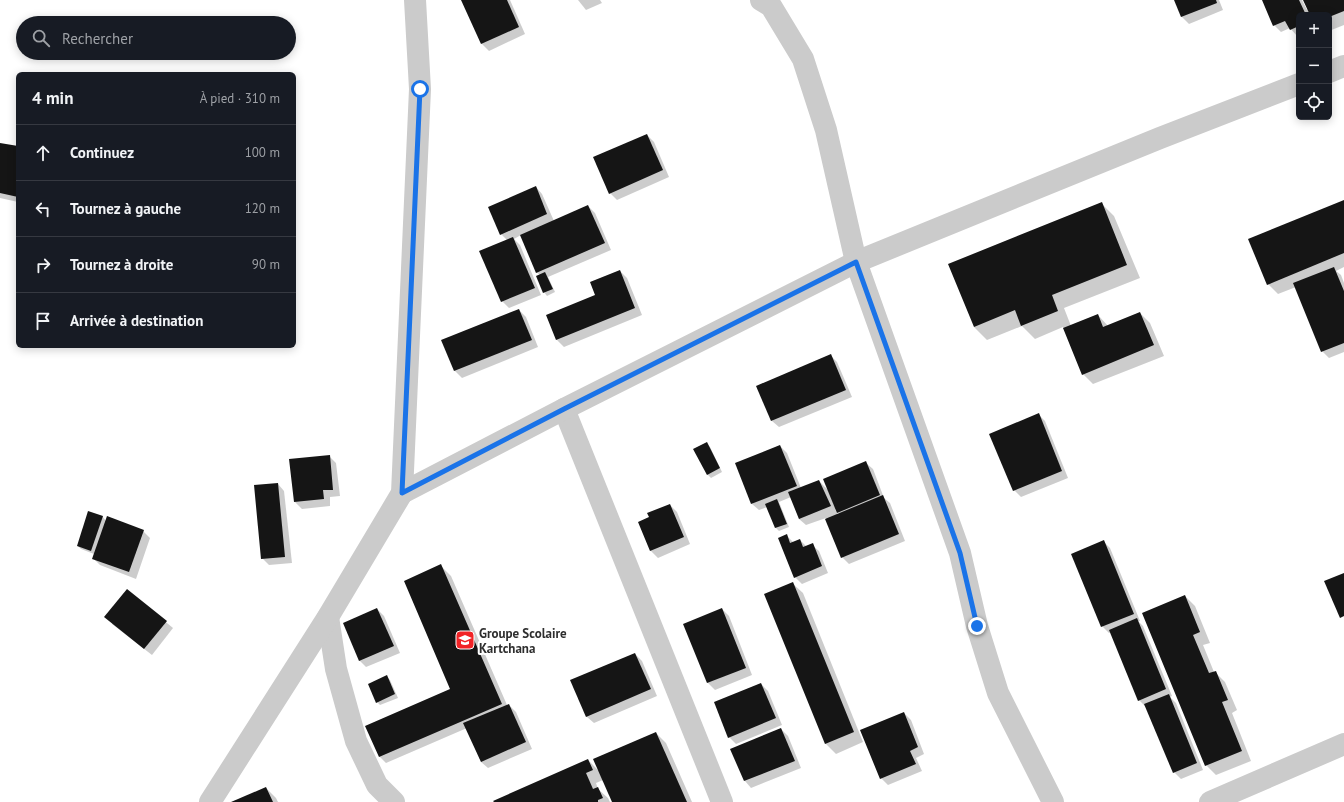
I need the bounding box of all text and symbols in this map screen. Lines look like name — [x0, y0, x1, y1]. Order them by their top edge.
map controls — [1296, 12, 1332, 120]
button: + — [1296, 12, 1332, 48]
search box — [16, 16, 296, 60]
icon: search — [30, 27, 52, 49]
text: Rechercher — [62, 29, 133, 48]
button: − — [1296, 48, 1332, 84]
route start — [411, 80, 429, 98]
button: locate — [1296, 84, 1332, 120]
text: 4 min — [32, 87, 73, 109]
text: À pied · 310 m — [200, 90, 280, 107]
icon: ahead — [32, 142, 54, 164]
text: Continuez — [70, 143, 134, 162]
text: 100 m — [245, 144, 280, 161]
icon: left — [32, 198, 54, 220]
text: Tournez à gauche — [70, 199, 181, 218]
text: 120 m — [245, 200, 280, 217]
icon: right — [32, 254, 54, 276]
text: Tournez à droite — [70, 255, 173, 274]
text: 90 m — [252, 256, 280, 273]
icon: arrive — [32, 310, 54, 332]
text: Arrivée à destination — [70, 311, 203, 330]
route end — [968, 617, 986, 635]
place label: Groupe Scolaire Kartchana — [479, 625, 567, 657]
school or university icon: Groupe Scolaire Kartchana — [454, 629, 476, 651]

